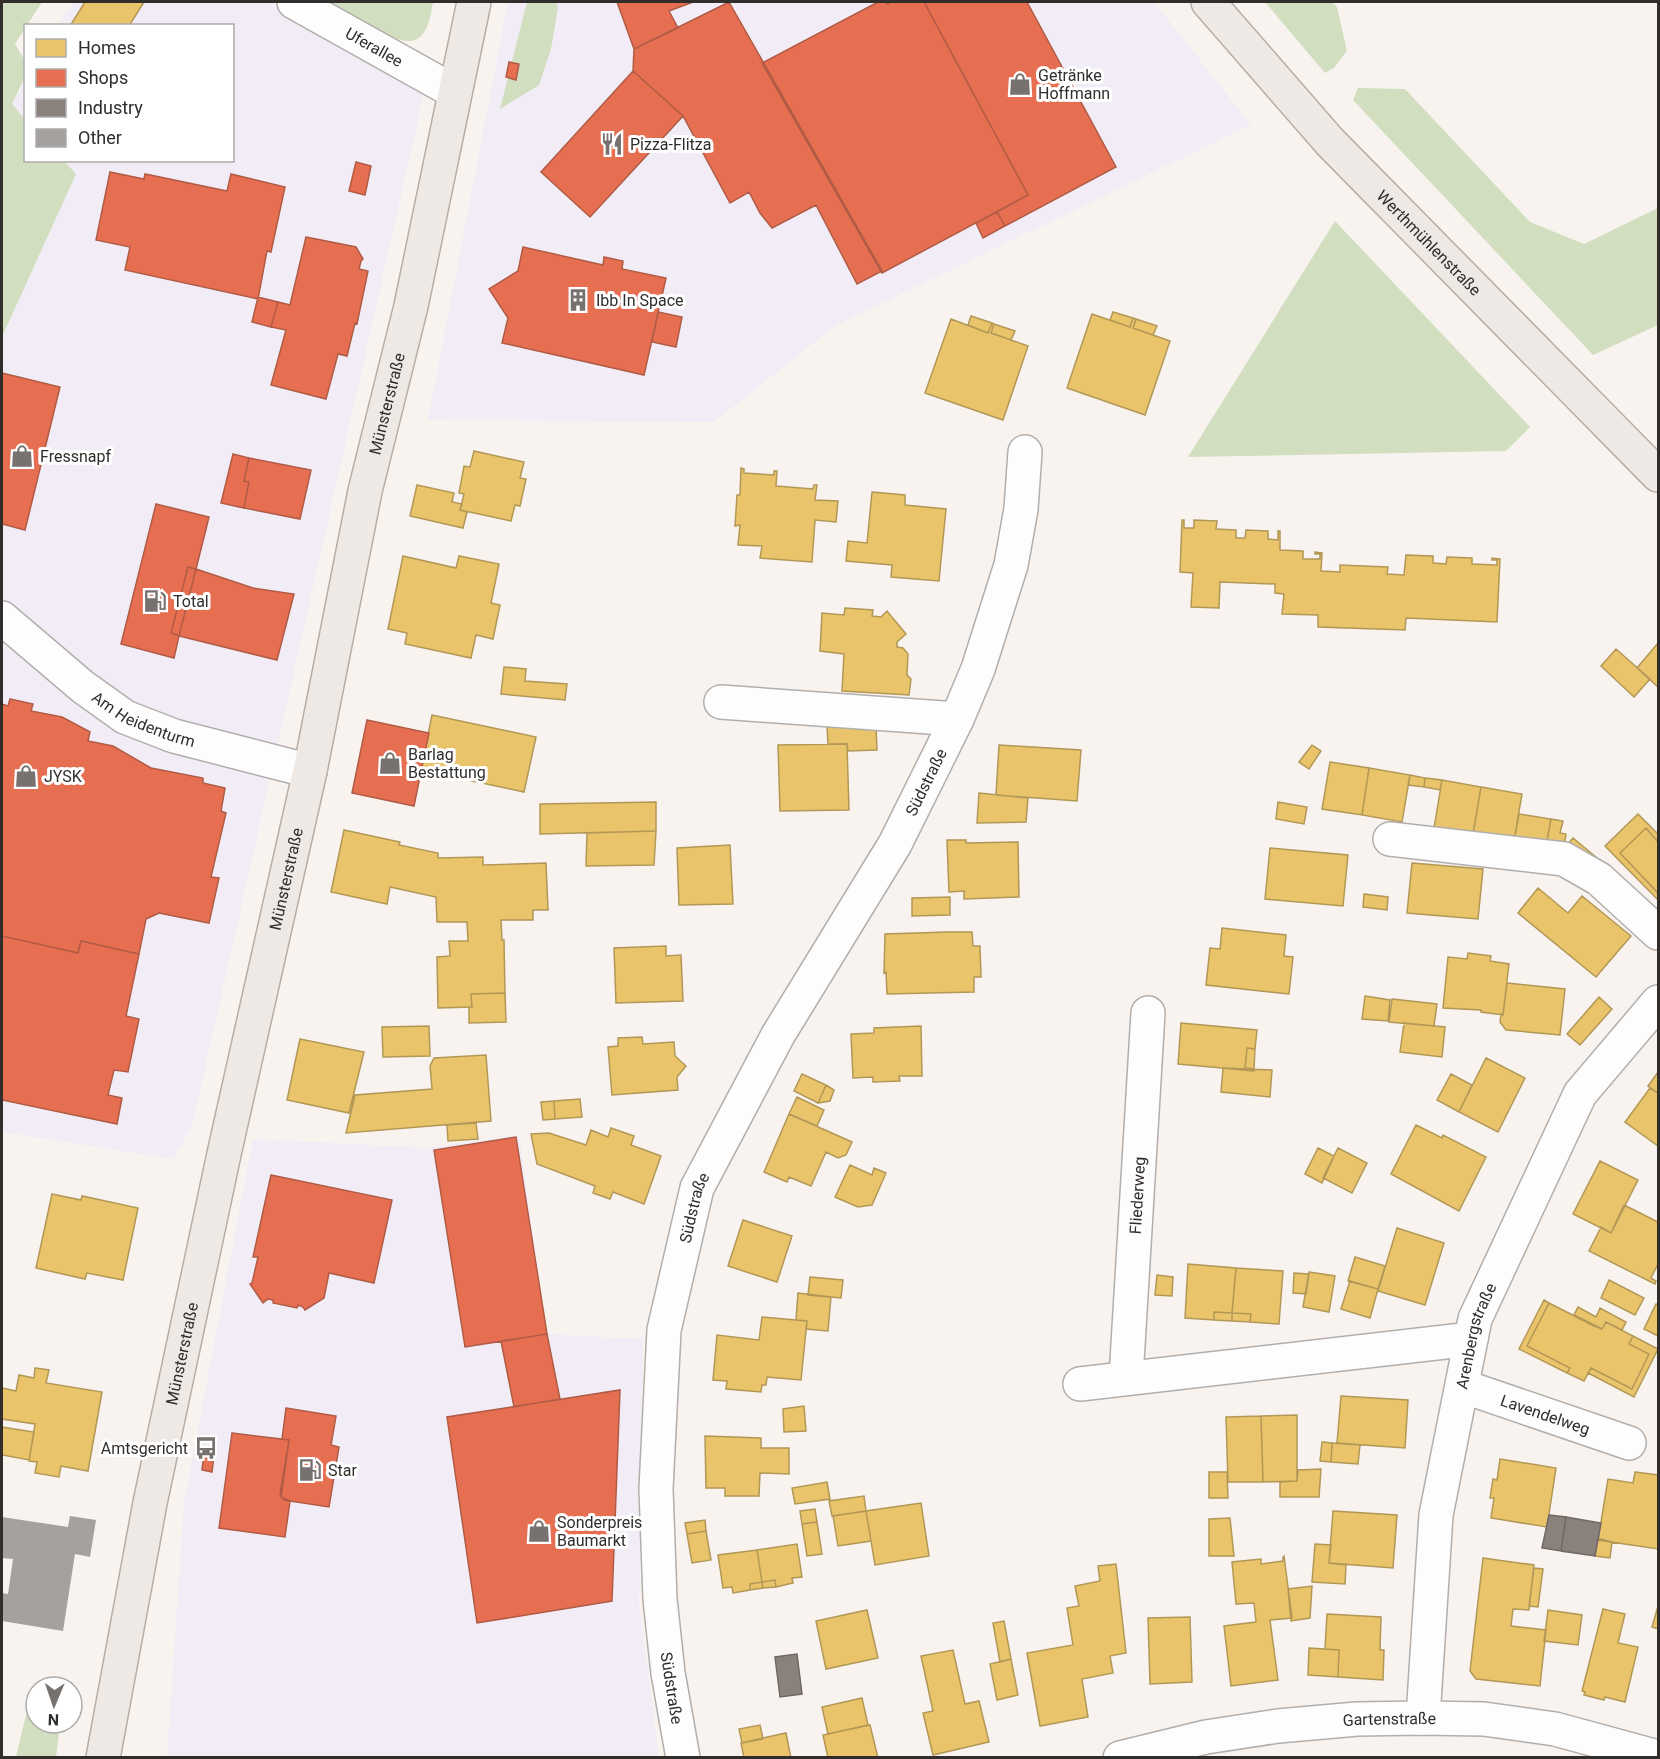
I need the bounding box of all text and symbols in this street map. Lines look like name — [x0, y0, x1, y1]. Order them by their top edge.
legend — [24, 24, 234, 162]
street label: Uferallee — [342, 24, 406, 71]
text: Homes — [78, 37, 136, 58]
place label: Getränke Hoffmann — [1038, 66, 1110, 103]
text: Shops — [78, 67, 128, 88]
shop icon: Getränke Hoffmann — [1007, 71, 1033, 97]
text: Industry — [78, 97, 143, 118]
text: Other — [78, 127, 122, 148]
restaurant icon: Pizza-Flitza — [599, 131, 625, 157]
place label: Pizza-Flitza — [630, 135, 711, 154]
street label: Werthmühlenstraße — [1373, 186, 1485, 300]
building icon: Ibb In Space — [565, 287, 591, 313]
place label: Ibb In Space — [596, 291, 684, 310]
street label: Münsterstraße — [365, 351, 409, 457]
shop icon: Fressnapf — [9, 443, 35, 469]
place label: Fressnapf — [40, 447, 111, 466]
fuel station icon: Total — [142, 588, 168, 614]
place label: Total — [173, 592, 209, 611]
street label: Am Heidenturm — [88, 688, 197, 751]
place label: Barlag Bestattung — [408, 745, 486, 782]
street label: Südstraße — [901, 746, 951, 819]
shop icon: Barlag Bestattung — [377, 750, 403, 776]
shop icon: JYSK — [13, 763, 39, 789]
place label: JYSK — [44, 767, 83, 786]
street label: Münsterstraße — [266, 826, 307, 932]
street label: Fliederweg — [1126, 1156, 1149, 1235]
street label: Südstraße — [676, 1169, 714, 1245]
street label: Arenbergstraße — [1452, 1280, 1500, 1391]
street label: Münsterstraße — [162, 1301, 202, 1407]
street label: Lavendelweg — [1498, 1391, 1592, 1439]
bus stop icon: Amtsgericht — [193, 1435, 219, 1461]
place label: Amtsgericht — [101, 1439, 188, 1458]
fuel station icon: Star — [297, 1457, 323, 1483]
place label: Star — [328, 1461, 357, 1480]
place label: Sonderpreis Baumarkt — [557, 1513, 642, 1550]
shop icon: Sonderpreis Baumarkt — [526, 1518, 552, 1544]
street label: Südstraße — [656, 1651, 687, 1725]
north arrow — [24, 1675, 84, 1735]
street label: Gartenstraße — [1342, 1709, 1436, 1730]
text: N — [48, 1710, 59, 1729]

